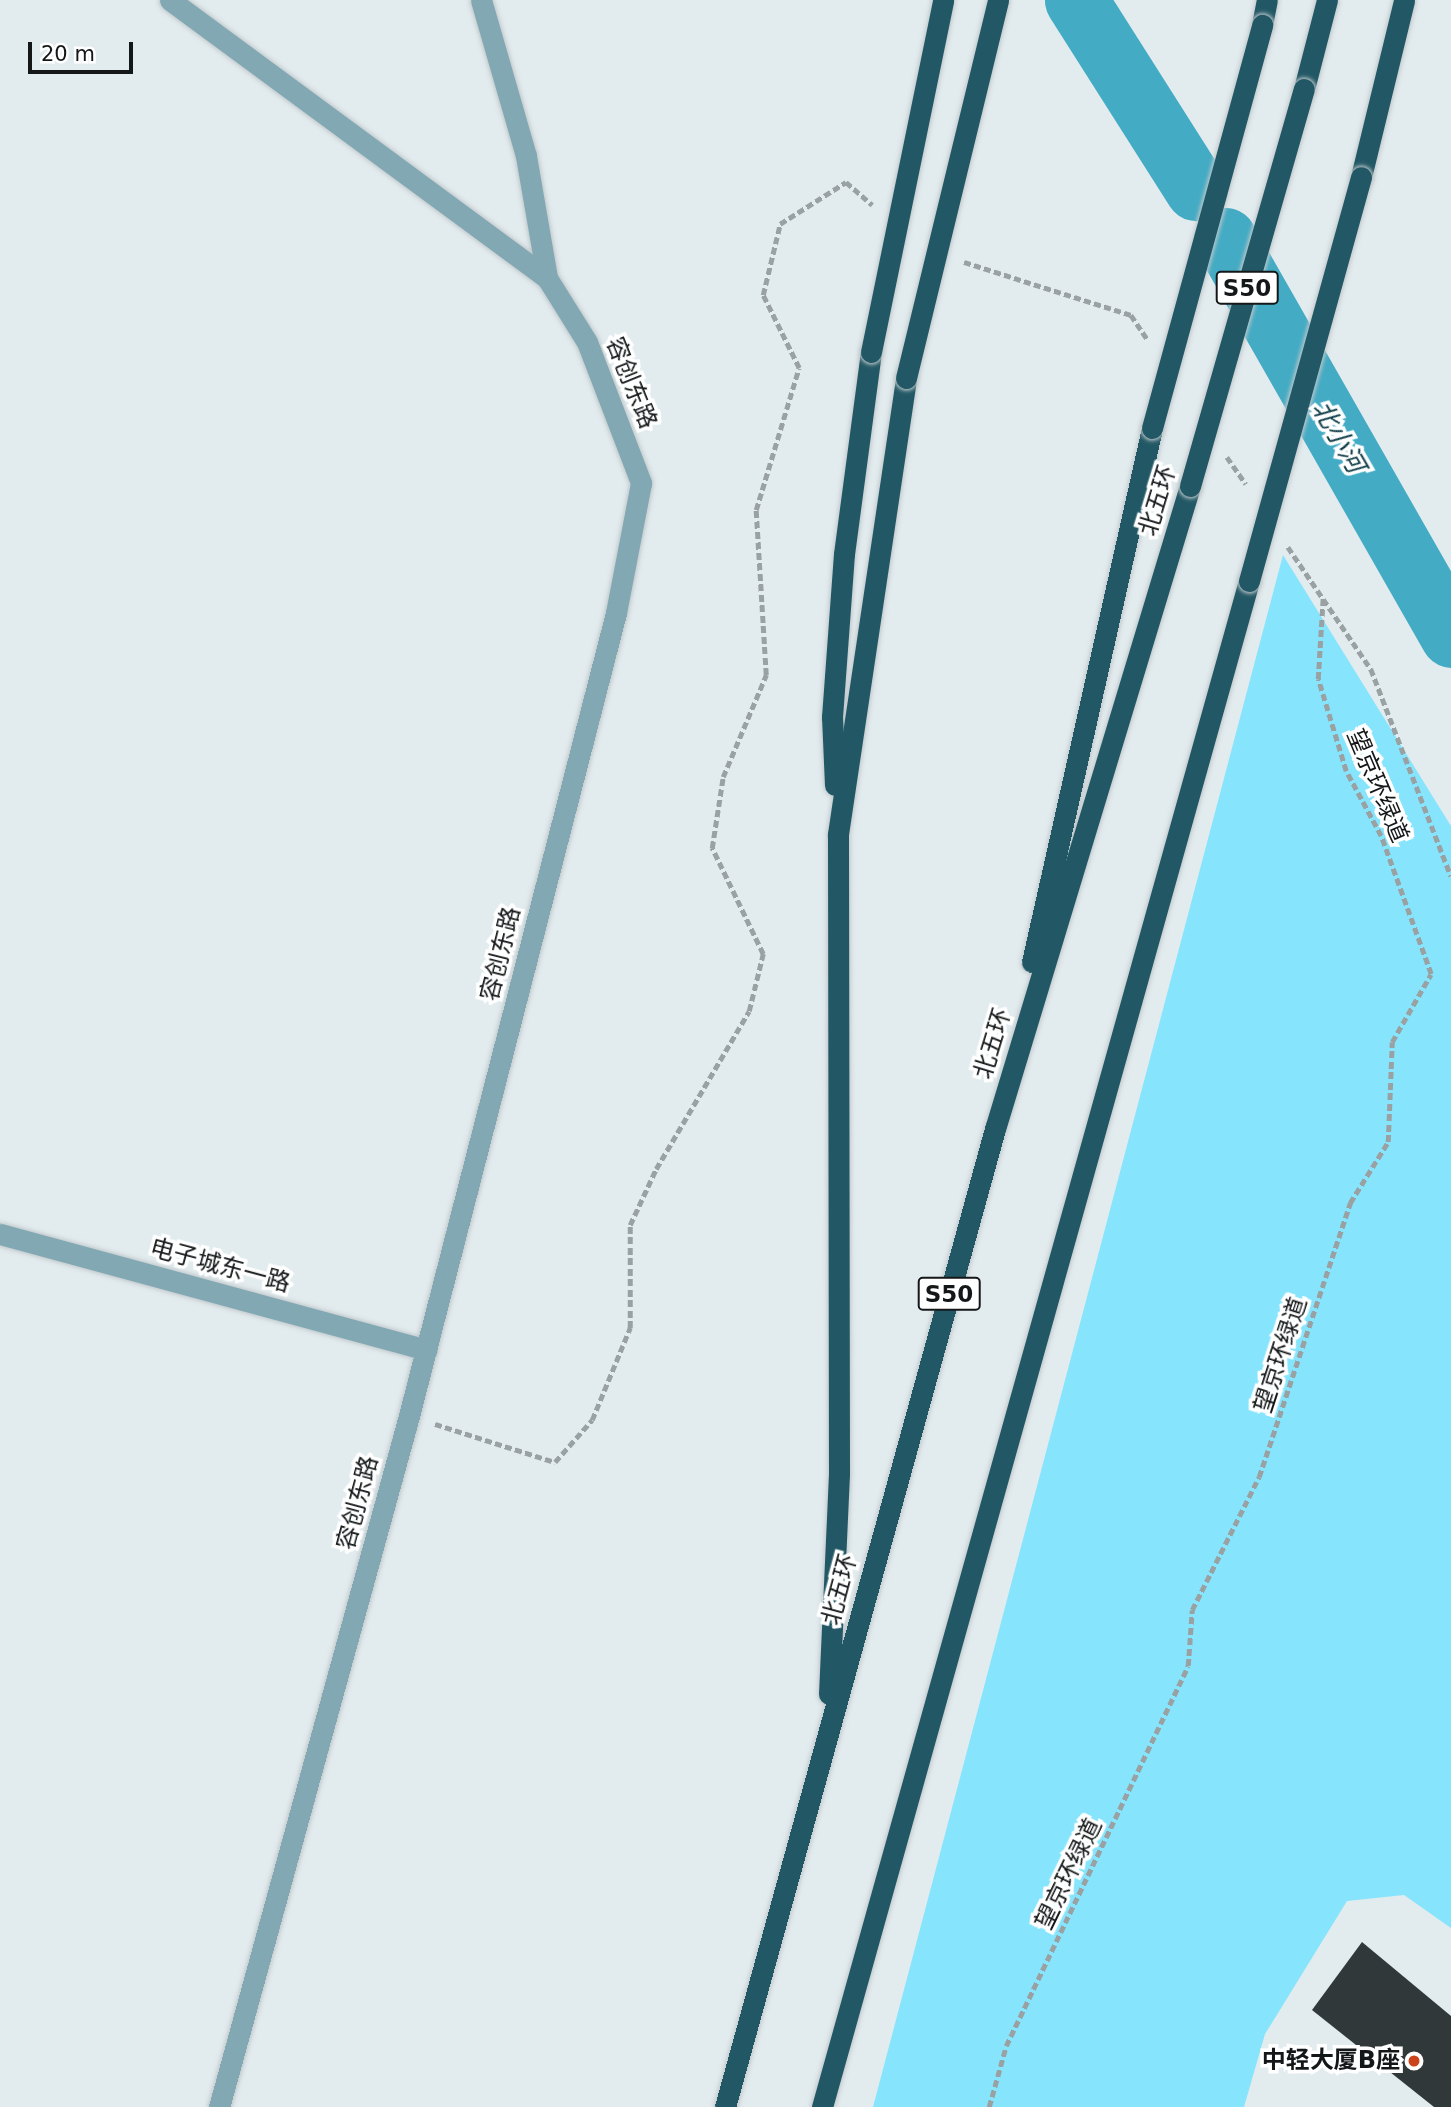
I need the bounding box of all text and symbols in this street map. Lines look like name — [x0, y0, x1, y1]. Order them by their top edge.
scale bar — [32, 28, 136, 72]
text: 20 m — [41, 42, 95, 66]
road number: S50 — [1216, 268, 1278, 308]
street label: 容创东路 — [600, 333, 662, 433]
water label: 北小河 — [1305, 395, 1371, 479]
street label: 北五环 — [1134, 462, 1182, 540]
street label: 望京环绿道 — [1340, 725, 1414, 847]
street label: 容创东路 — [475, 904, 527, 1004]
street label: 北五环 — [969, 1005, 1017, 1083]
street label: 电子城东一路 — [147, 1233, 293, 1299]
road number: S50 — [918, 1274, 981, 1314]
street label: 望京环绿道 — [1249, 1293, 1313, 1417]
street label: 容创东路 — [332, 1453, 384, 1553]
street label: 北五环 — [817, 1551, 863, 1629]
street label: 望京环绿道 — [1030, 1814, 1108, 1934]
place label: 中轻大厦B座 — [1262, 2047, 1400, 2075]
marker: 中轻大厦B座 — [1406, 2053, 1422, 2069]

